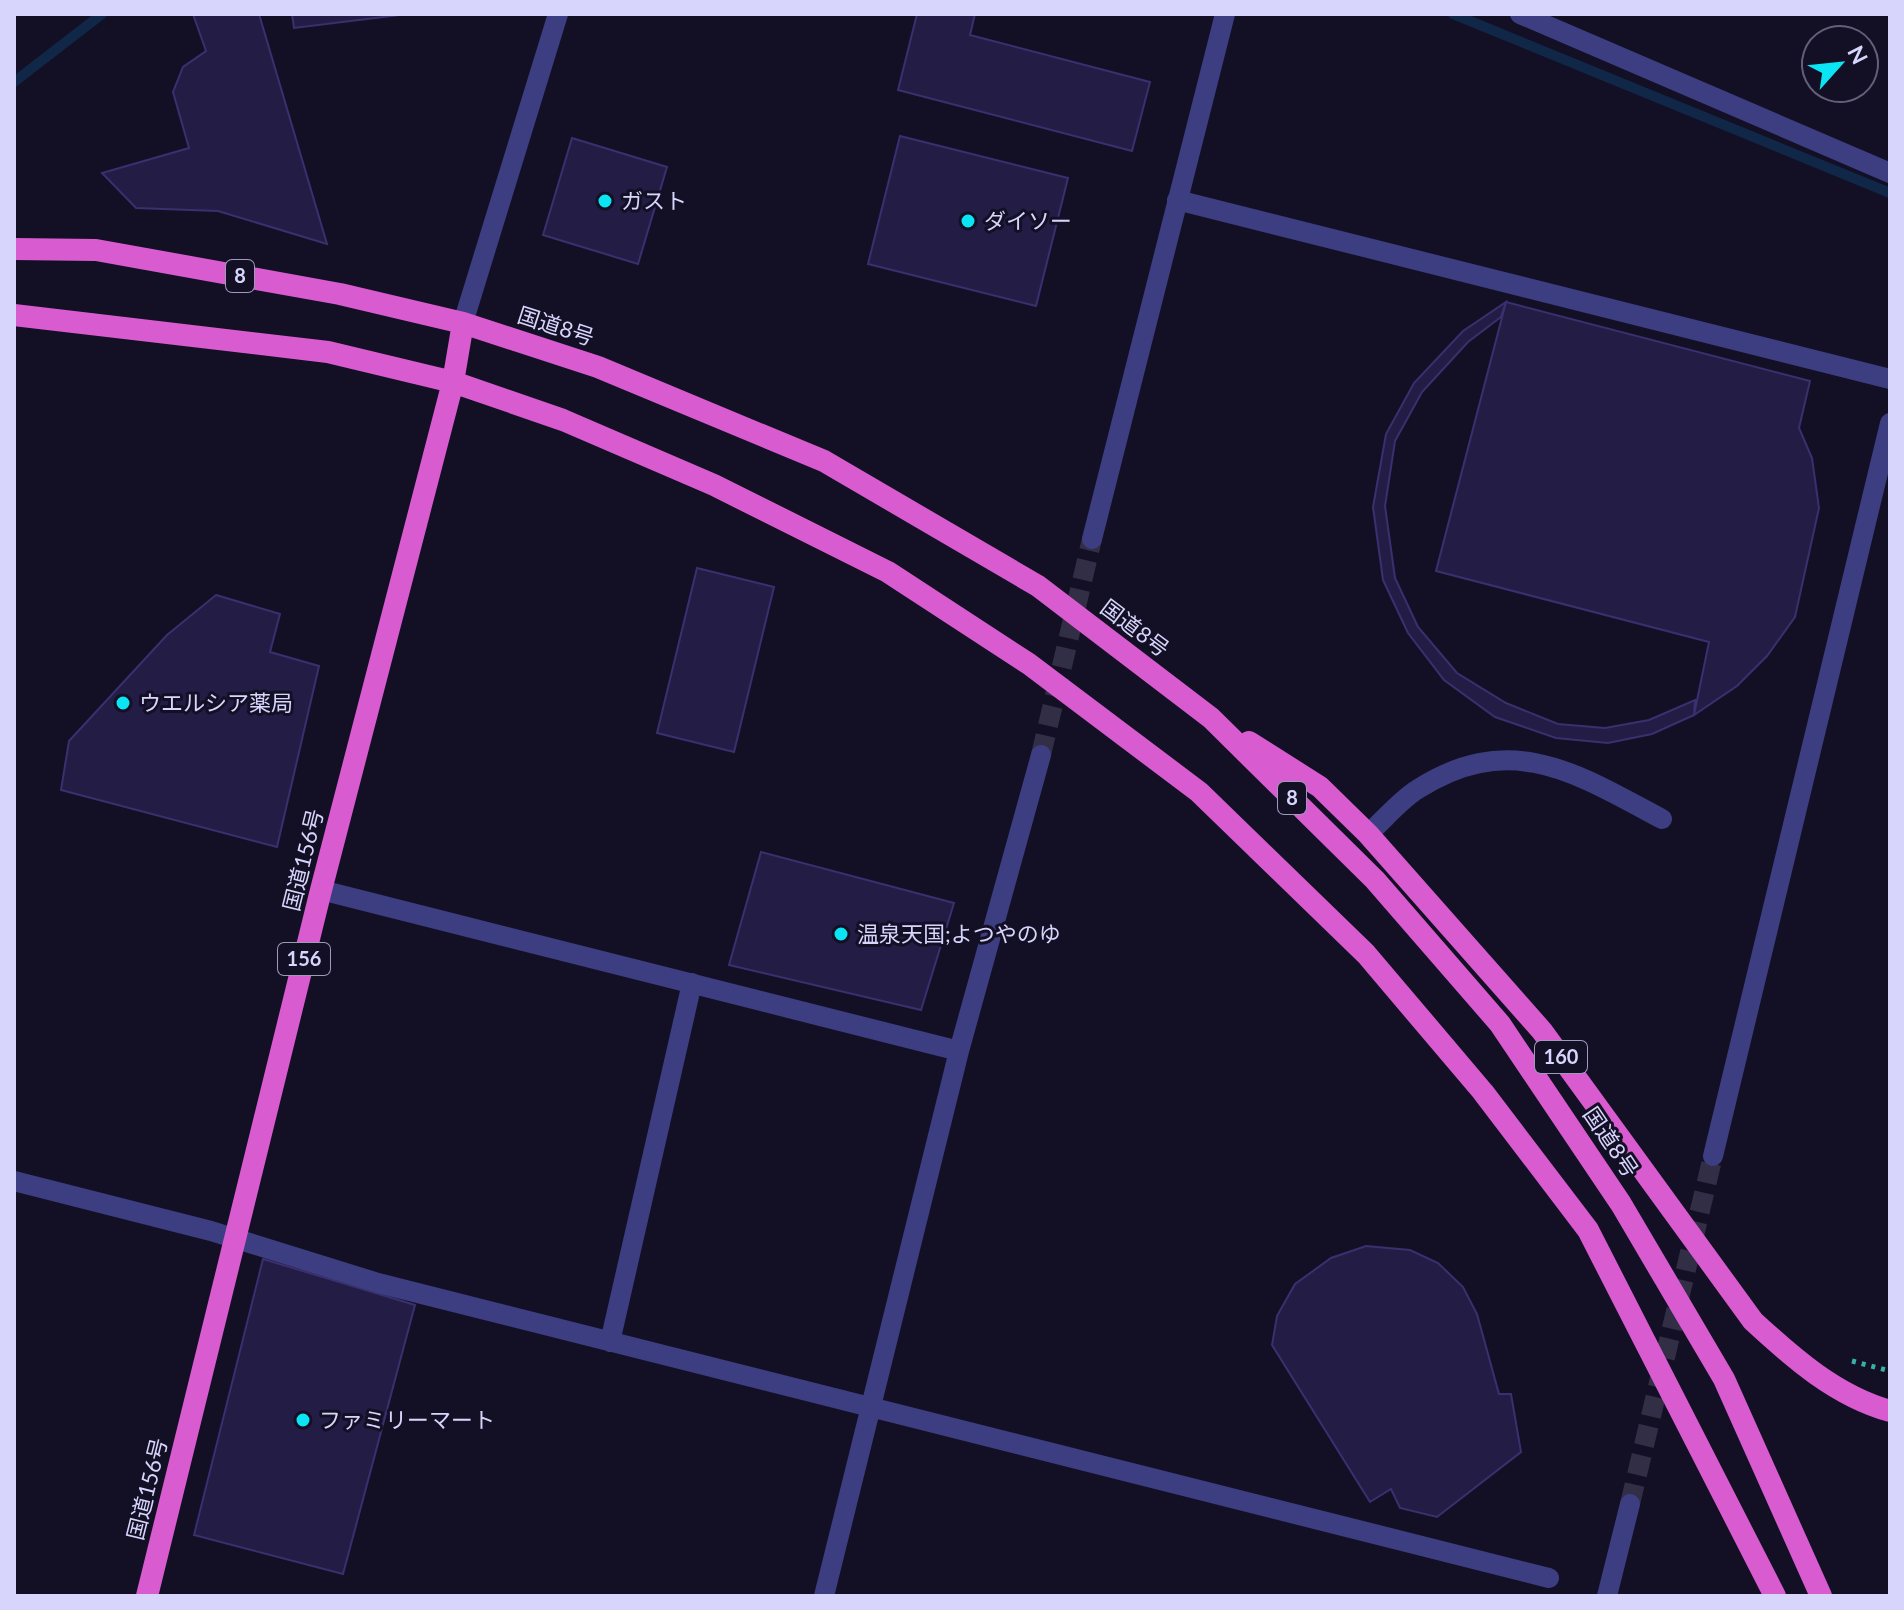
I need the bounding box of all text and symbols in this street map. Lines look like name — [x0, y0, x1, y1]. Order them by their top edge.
north arrow — [1800, 24, 1880, 104]
text: N — [1842, 41, 1874, 68]
place label: ガスト — [621, 187, 687, 214]
marker: ガスト — [596, 192, 614, 210]
place label: ダイソー — [984, 207, 1072, 234]
marker: ダイソー — [959, 212, 977, 230]
road number: 8 — [226, 260, 254, 292]
street label: 国道8号 — [515, 301, 598, 351]
street label: 国道8号 — [1096, 593, 1175, 662]
place label: ウエルシア薬局 — [139, 689, 293, 716]
marker: ウエルシア薬局 — [114, 694, 132, 712]
road number: 8 — [1278, 782, 1306, 814]
street label: 国道156号 — [277, 806, 328, 914]
place label: 温泉天国;よつやのゆ — [857, 920, 1061, 947]
marker: 温泉天国;よつやのゆ — [832, 925, 850, 943]
road number: 156 — [278, 943, 330, 975]
road number: 160 — [1535, 1041, 1587, 1073]
street label: 国道8号 — [1578, 1102, 1645, 1182]
place label: ファミリーマート — [319, 1406, 495, 1433]
marker: ファミリーマート — [294, 1411, 312, 1429]
street label: 国道156号 — [121, 1435, 172, 1543]

